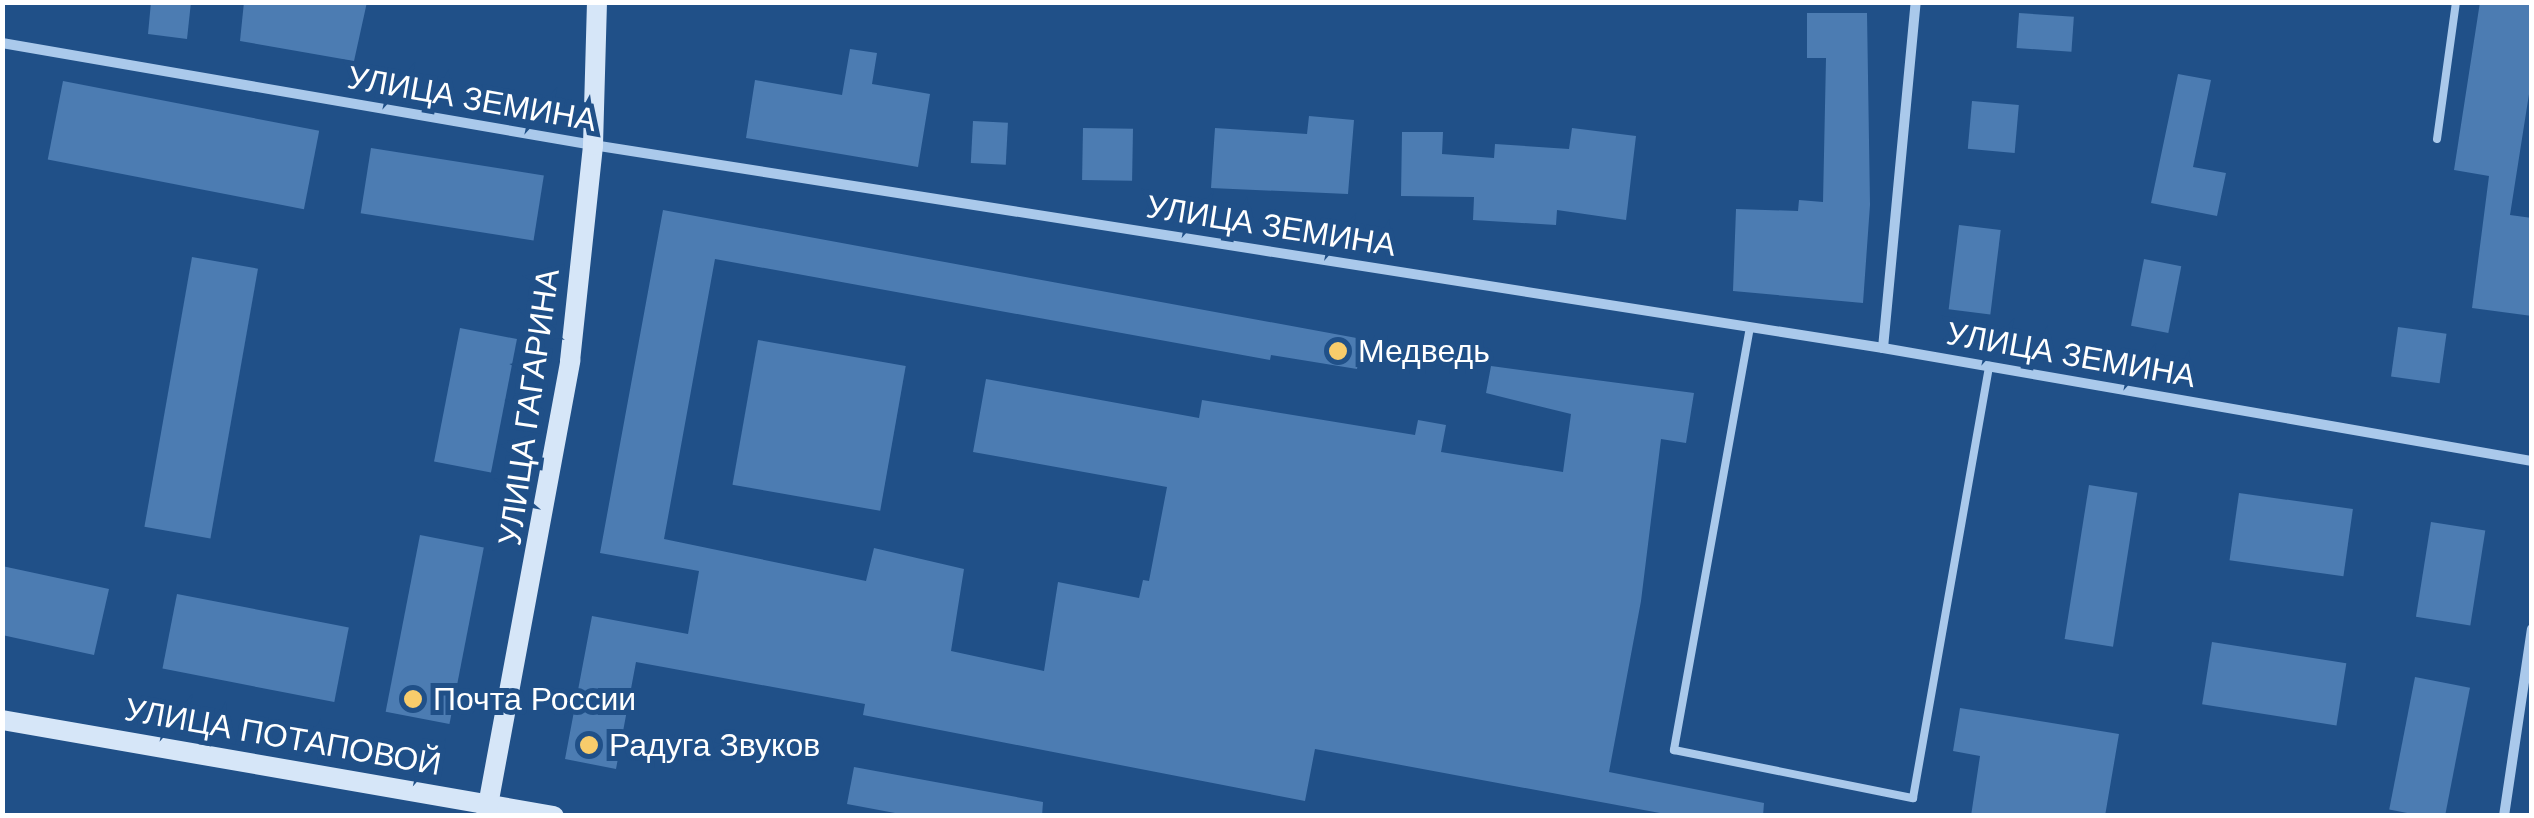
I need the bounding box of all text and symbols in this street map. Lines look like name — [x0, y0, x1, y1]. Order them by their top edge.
street label: УЛИЦА ЗЕМИНА — [345, 58, 599, 140]
street label: УЛИЦА ЗЕМИНА — [1144, 187, 1398, 265]
street label: УЛИЦА ГАГАРИНА — [491, 266, 567, 548]
street label: УЛИЦА ЗЕМИНА — [1944, 314, 2198, 396]
place label: Медведь — [1358, 332, 1490, 370]
marker: Медведь — [1327, 340, 1349, 362]
place label: Почта России — [433, 680, 636, 718]
marker: Почта России — [402, 688, 424, 710]
street label: УЛИЦА ПОТАПОВОЙ — [122, 690, 444, 784]
place label: Радуга Звуков — [609, 726, 820, 764]
marker: Радуга Звуков — [578, 734, 600, 756]

